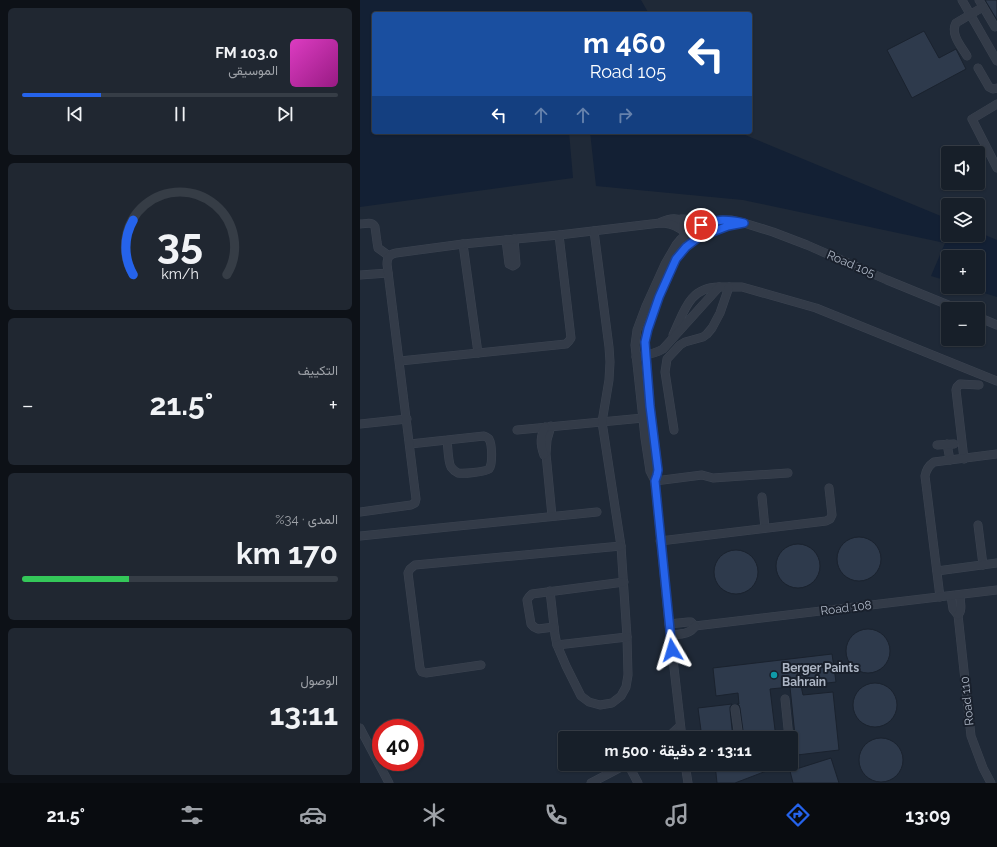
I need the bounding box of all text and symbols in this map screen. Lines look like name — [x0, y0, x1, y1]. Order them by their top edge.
text: 460 m — [583, 27, 666, 60]
icon: left — [680, 28, 732, 80]
text: 103.0 FM — [215, 44, 278, 62]
text: Road 105 — [590, 61, 666, 82]
text: الموسيقى — [228, 63, 278, 78]
icon: previous — [64, 103, 86, 125]
icon: pause — [169, 103, 191, 125]
icon: next — [274, 103, 296, 125]
icon: left — [488, 104, 510, 126]
icon: ahead — [530, 104, 552, 126]
icon: ahead — [572, 104, 594, 126]
icon: right — [614, 104, 636, 126]
map controls — [941, 146, 985, 346]
button: sound — [941, 146, 985, 190]
button: layers — [941, 198, 985, 242]
pin — [684, 208, 718, 242]
icon: arrive — [690, 214, 712, 236]
text: 35 — [157, 218, 203, 267]
street label: Road 105 — [825, 248, 878, 281]
button: + — [941, 250, 985, 294]
text: km/h — [161, 265, 199, 281]
button: − — [941, 302, 985, 346]
text: التكييف — [298, 363, 338, 378]
text: 21.5° — [150, 387, 213, 422]
text: − — [22, 392, 34, 418]
text: + — [329, 392, 338, 418]
text: المدى · 34% — [275, 512, 338, 527]
text: 170 km — [236, 536, 338, 571]
street label: Road 108 — [820, 598, 872, 618]
position arrow — [651, 629, 693, 671]
place label: Berger Paints Bahrain — [782, 661, 859, 689]
marker: Berger Paints Bahrain — [769, 670, 779, 680]
text: الوصول — [300, 673, 338, 688]
street label: Road 110 — [957, 676, 977, 726]
text: 13:11 — [269, 697, 338, 732]
speed limit sign: 40 — [372, 719, 424, 771]
text: 13:11 · 2 دقيقة · 500 m — [604, 742, 752, 760]
icon: filters — [178, 801, 206, 829]
icon: car — [299, 801, 327, 829]
icon: climate — [420, 801, 448, 829]
icon: phone — [542, 801, 570, 829]
icon: music — [663, 801, 691, 829]
icon: directions — [784, 801, 812, 829]
text: 21.5° — [47, 805, 85, 826]
text: 13:09 — [905, 805, 950, 826]

